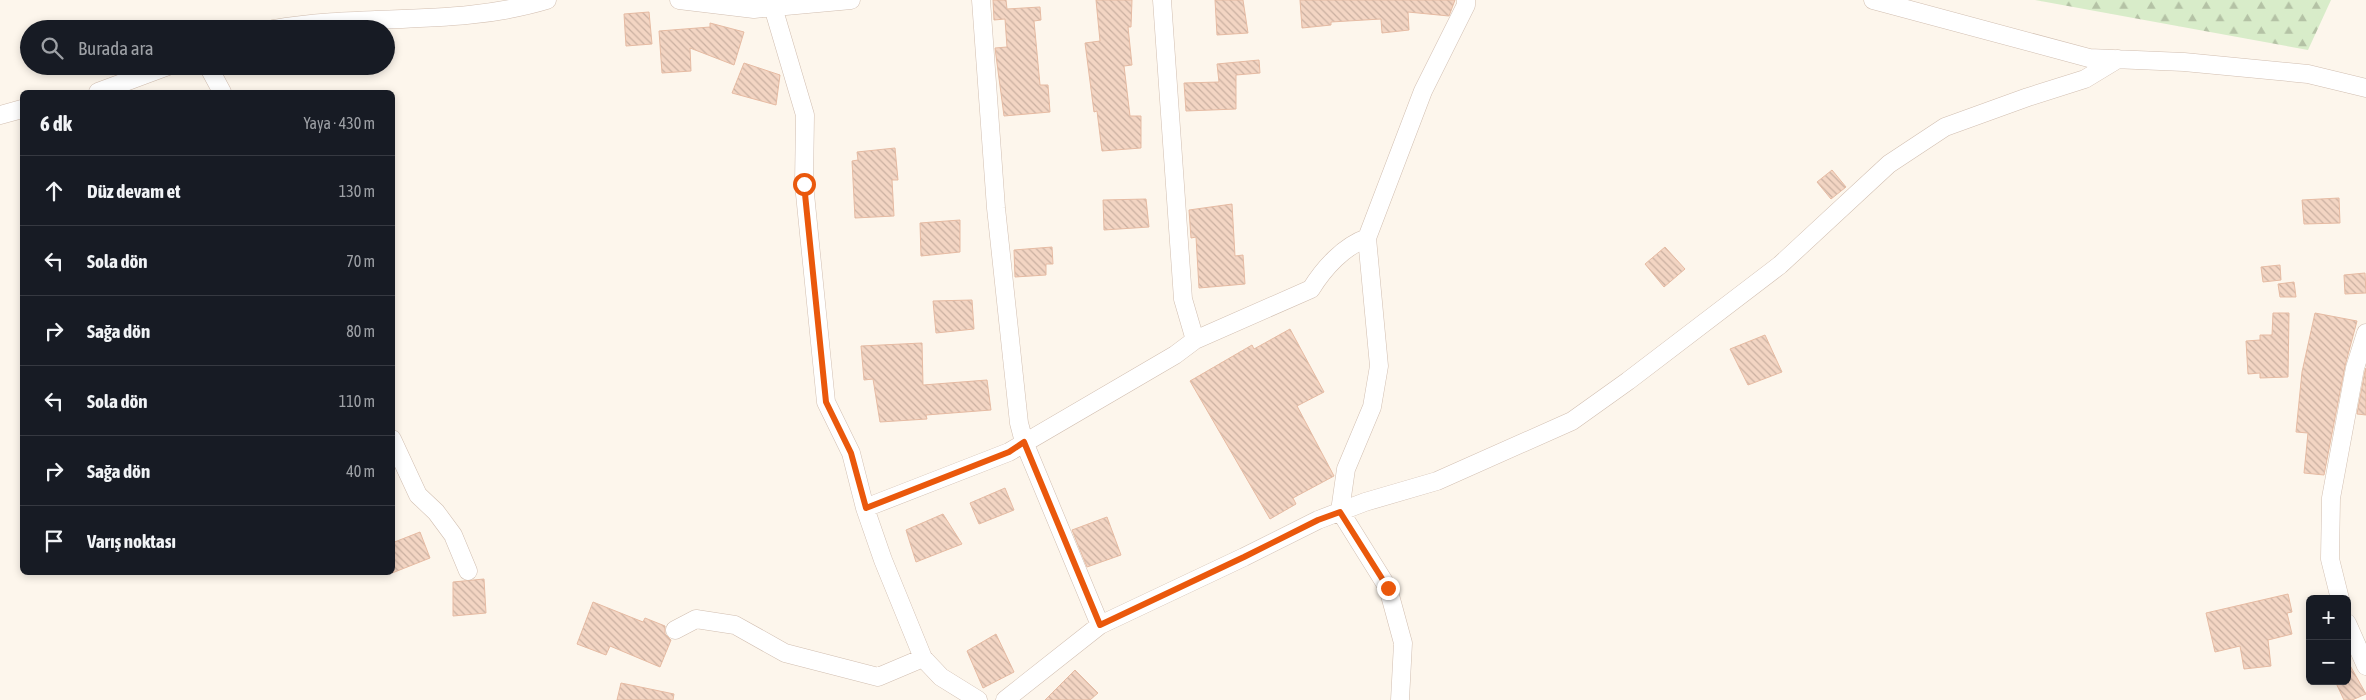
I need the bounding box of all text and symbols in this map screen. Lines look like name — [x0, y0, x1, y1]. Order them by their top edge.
search box — [20, 20, 395, 75]
icon: search — [38, 34, 66, 62]
text: Burada ara — [78, 37, 154, 59]
text: 6 dk — [40, 111, 72, 135]
text: Yaya · 430 m — [303, 114, 375, 132]
route start — [793, 173, 816, 196]
icon: ahead — [40, 177, 68, 205]
text: Düz devam et — [87, 180, 181, 202]
text: 130 m — [339, 182, 375, 200]
icon: left — [40, 247, 68, 275]
text: Sola dön — [87, 250, 148, 272]
text: 70 m — [346, 252, 375, 270]
icon: right — [40, 317, 68, 345]
text: Sağa dön — [87, 320, 150, 342]
text: 80 m — [346, 322, 375, 340]
icon: left — [40, 387, 68, 415]
text: Sola dön — [87, 390, 148, 412]
text: 110 m — [339, 392, 375, 410]
icon: right — [40, 457, 68, 485]
text: Sağa dön — [87, 460, 150, 482]
text: 40 m — [346, 462, 375, 480]
icon: arrive — [40, 527, 68, 555]
text: Varış noktası — [87, 530, 176, 552]
route end — [1377, 577, 1400, 600]
map controls — [2306, 595, 2351, 685]
button: + — [2306, 595, 2351, 640]
button: − — [2306, 640, 2351, 685]

